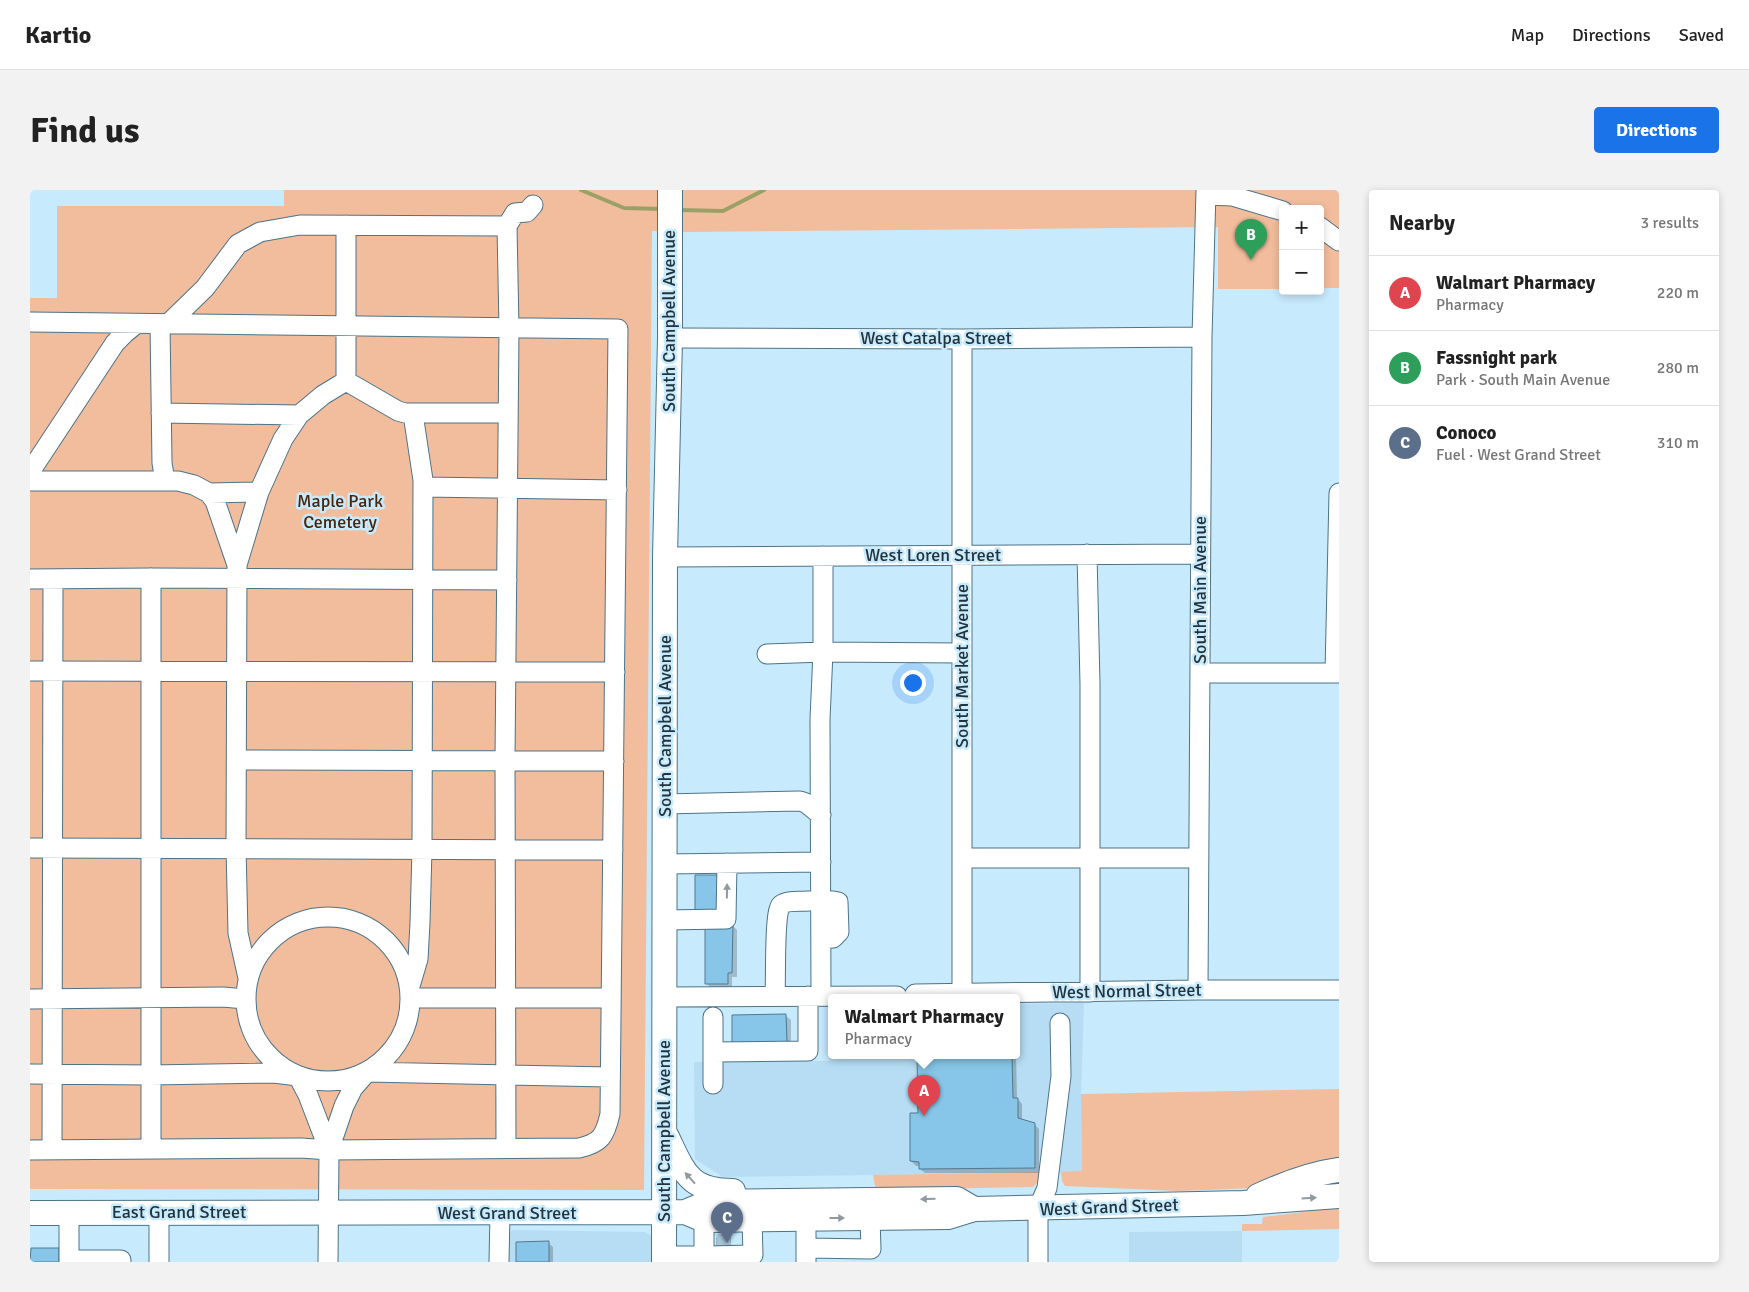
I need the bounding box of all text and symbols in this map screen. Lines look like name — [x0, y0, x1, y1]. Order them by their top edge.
text: Kartio — [25, 20, 91, 50]
text: Map — [1511, 24, 1544, 46]
text: Directions — [1572, 24, 1651, 46]
text: Saved — [1679, 24, 1724, 46]
button: Directions — [1594, 107, 1719, 153]
text: Find us — [30, 109, 140, 152]
map controls — [1279, 205, 1324, 295]
button: + — [1279, 205, 1324, 250]
text: Nearby — [1389, 210, 1455, 236]
text: 3 results — [1640, 213, 1699, 233]
pin: B — [1235, 219, 1267, 260]
street label: South Campbell Avenue — [658, 230, 680, 412]
button: − — [1279, 250, 1324, 295]
text: Walmart Pharmacy — [1436, 271, 1595, 295]
text: A — [1400, 283, 1410, 303]
text: 220 m — [1657, 283, 1699, 303]
text: Pharmacy — [1436, 295, 1504, 315]
street label: West Catalpa Street — [860, 327, 1012, 349]
text: Fassnight park — [1436, 346, 1557, 370]
text: B — [1400, 358, 1410, 378]
text: 280 m — [1657, 358, 1699, 378]
text: Park · South Main Avenue — [1436, 370, 1610, 390]
text: Conoco — [1436, 421, 1497, 445]
text: C — [1400, 433, 1410, 453]
text: 310 m — [1657, 433, 1699, 453]
text: Fuel · West Grand Street — [1436, 445, 1601, 465]
park label: Maple Park Cemetery — [297, 490, 383, 533]
street label: South Main Avenue — [1189, 516, 1211, 664]
street label: West Loren Street — [865, 544, 1001, 566]
street label: South Market Avenue — [951, 584, 973, 748]
street label: South Campbell Avenue — [654, 635, 676, 817]
your location — [900, 670, 926, 696]
one-way arrow — [723, 883, 731, 899]
street label: West Normal Street — [1052, 979, 1202, 1003]
popup — [828, 994, 1020, 1059]
text: Walmart Pharmacy — [844, 1005, 1004, 1029]
text: Pharmacy — [844, 1029, 912, 1049]
street label: South Campbell Avenue — [653, 1040, 675, 1222]
pin: A — [908, 1075, 940, 1116]
one-way arrow — [684, 1172, 696, 1184]
street label: West Grand Street — [1039, 1194, 1179, 1220]
one-way arrow — [1301, 1194, 1317, 1202]
one-way arrow — [920, 1196, 936, 1204]
street label: East Grand Street — [112, 1201, 246, 1223]
street label: West Grand Street — [437, 1202, 577, 1224]
pin: C — [711, 1202, 743, 1243]
one-way arrow — [830, 1214, 846, 1222]

